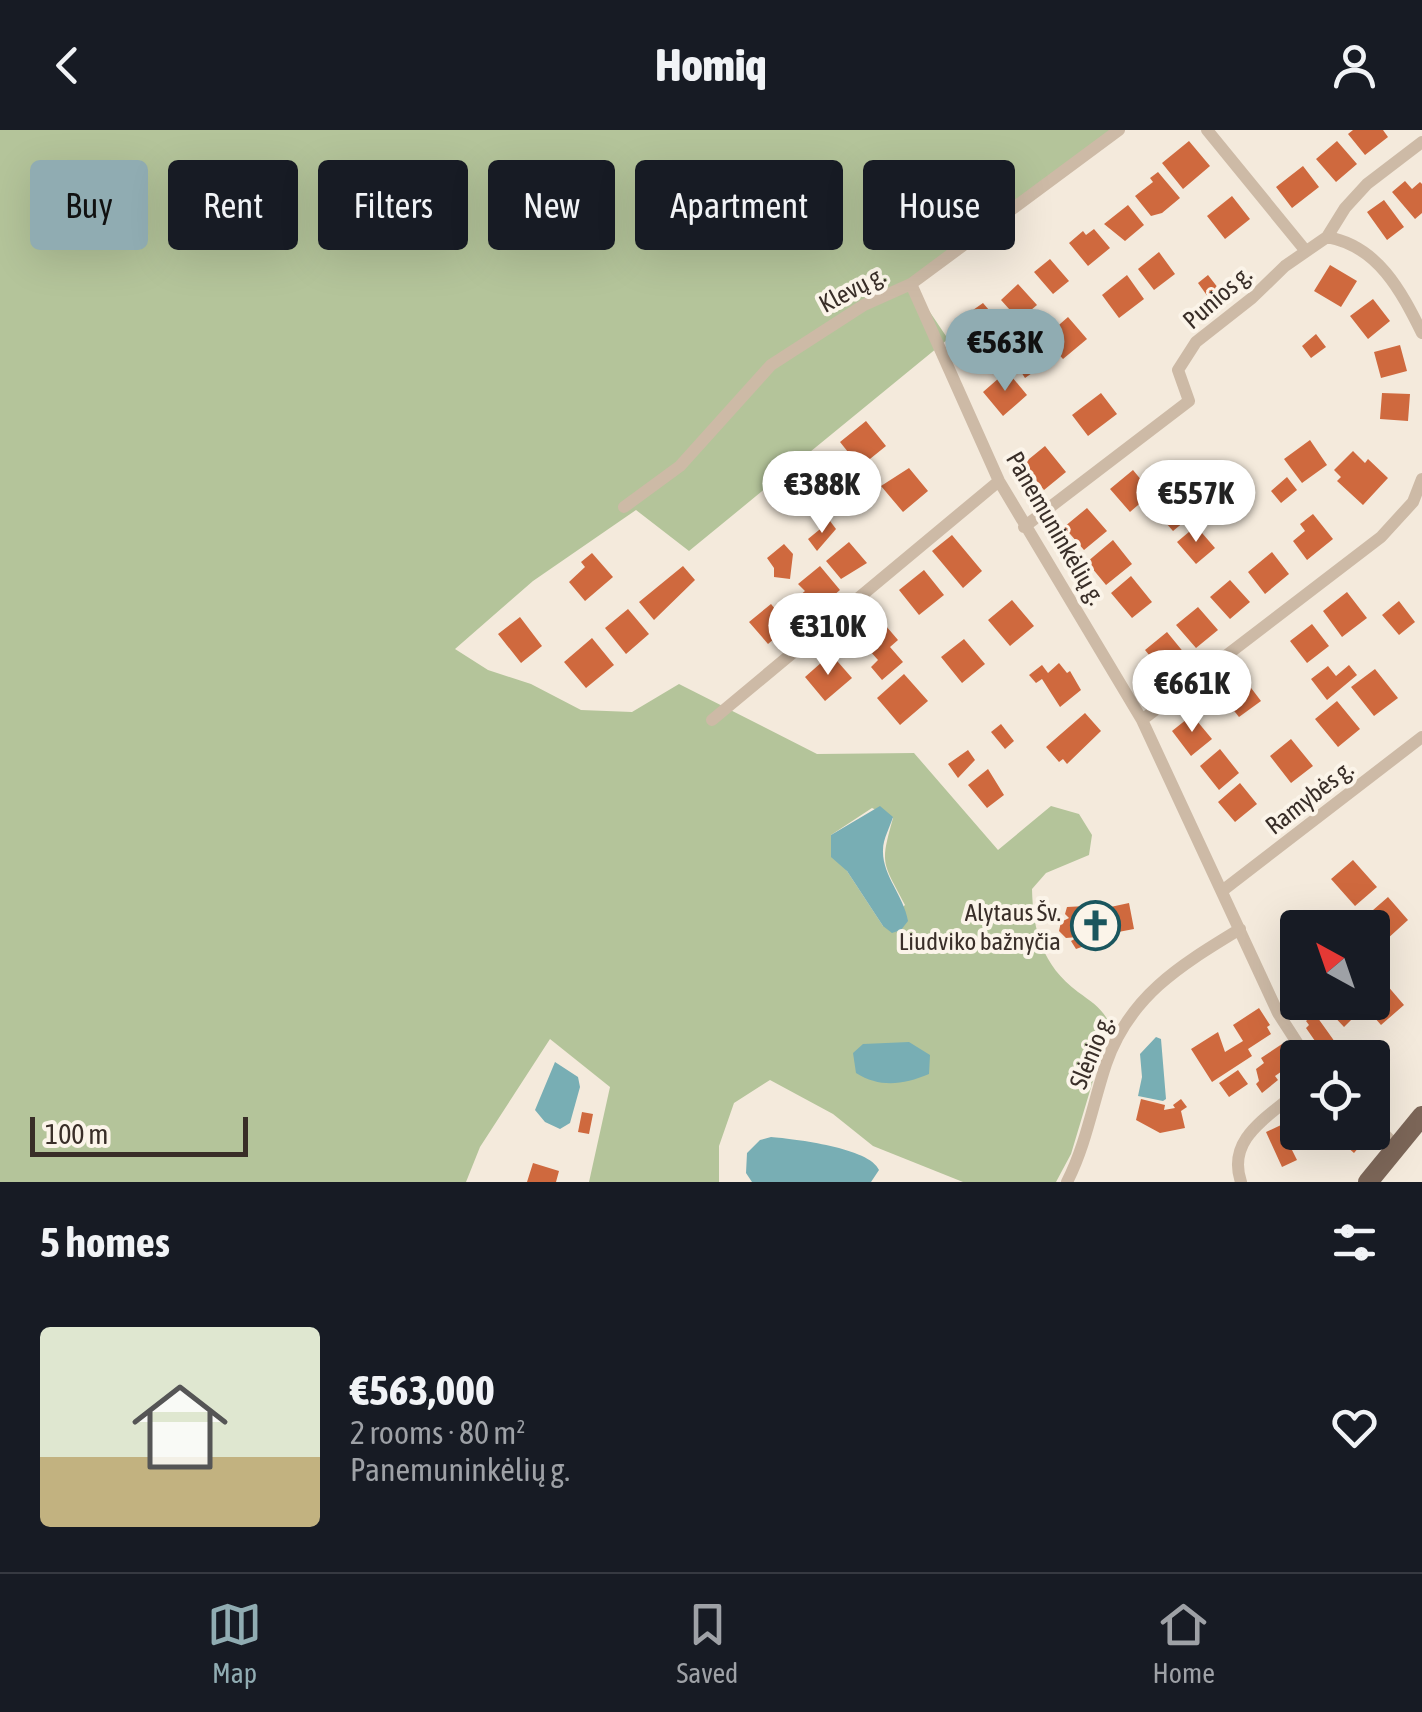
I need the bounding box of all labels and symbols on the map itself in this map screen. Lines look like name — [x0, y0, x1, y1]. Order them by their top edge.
street label: Klevų g. — [814, 260, 890, 318]
street label: Punios g. — [1177, 260, 1257, 334]
pin: €563K — [935, 309, 1075, 394]
street label: Panemuninkėlių g. — [1001, 447, 1111, 609]
pin: €388K — [752, 451, 892, 536]
pin: €557K — [1126, 460, 1266, 545]
pin: €310K — [758, 593, 898, 678]
pin: €661K — [1122, 650, 1262, 735]
street label: Ramybės g. — [1260, 754, 1358, 840]
place label: Alytaus Šv. Liudviko bažnyčia — [899, 898, 1061, 955]
church icon: Alytaus Šv. Liudviko bažnyčia — [1070, 900, 1122, 952]
north arrow — [1280, 910, 1390, 1020]
street label: Slėnio g. — [1064, 1011, 1118, 1093]
scale bar — [30, 1112, 248, 1156]

